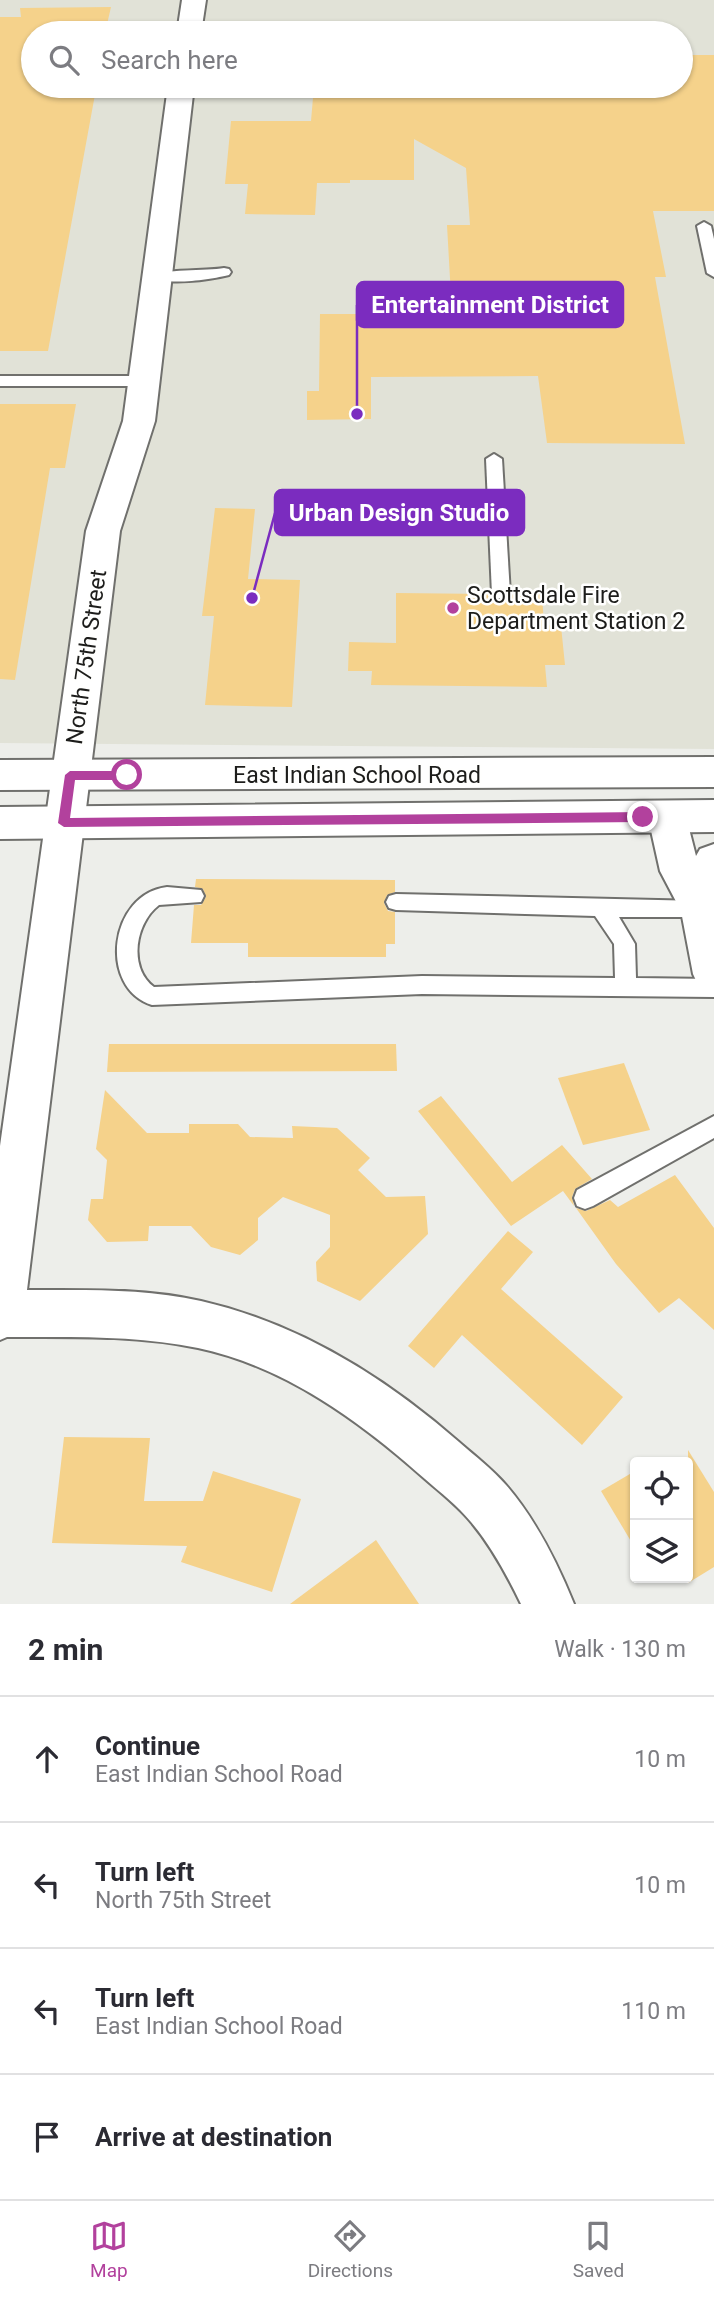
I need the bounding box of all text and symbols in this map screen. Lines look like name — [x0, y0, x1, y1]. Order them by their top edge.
search box — [21, 21, 693, 98]
icon: search — [45, 41, 83, 79]
text: Search here — [101, 45, 238, 75]
callout: Entertainment District — [357, 282, 623, 327]
text: Entertainment District — [371, 291, 609, 319]
callout: Urban Design Studio — [275, 490, 524, 535]
text: Urban Design Studio — [289, 499, 509, 527]
street label: North 75th Street — [61, 568, 112, 746]
place label: Scottsdale Fire Department Station 2 — [467, 582, 685, 635]
marker: Scottsdale Fire Department Station 2 — [445, 600, 461, 616]
route start — [111, 759, 142, 790]
street label: East Indian School Road — [233, 762, 481, 789]
route end — [627, 801, 658, 832]
map controls — [630, 1457, 693, 1583]
button: locate — [630, 1457, 693, 1520]
button: layers — [630, 1520, 693, 1583]
text: 2 min — [28, 1632, 103, 1667]
text: Walk · 130 m — [554, 1636, 686, 1663]
text: Continue — [95, 1731, 200, 1761]
icon: ahead — [28, 1740, 66, 1778]
text: 10 m — [634, 1746, 686, 1773]
text: East Indian School Road — [95, 1761, 343, 1788]
text: Turn left — [95, 1857, 194, 1887]
icon: left — [28, 1866, 66, 1904]
text: 10 m — [634, 1872, 686, 1899]
text: North 75th Street — [95, 1887, 271, 1914]
text: Turn left — [95, 1983, 194, 2013]
icon: left — [28, 1992, 66, 2030]
text: 110 m — [621, 1998, 686, 2025]
text: East Indian School Road — [95, 2013, 343, 2040]
icon: arrive — [28, 2118, 66, 2156]
text: Arrive at destination — [95, 2122, 332, 2152]
tab: Map — [90, 2217, 128, 2282]
tab: Directions — [308, 2217, 393, 2282]
tab: Saved — [573, 2217, 624, 2282]

